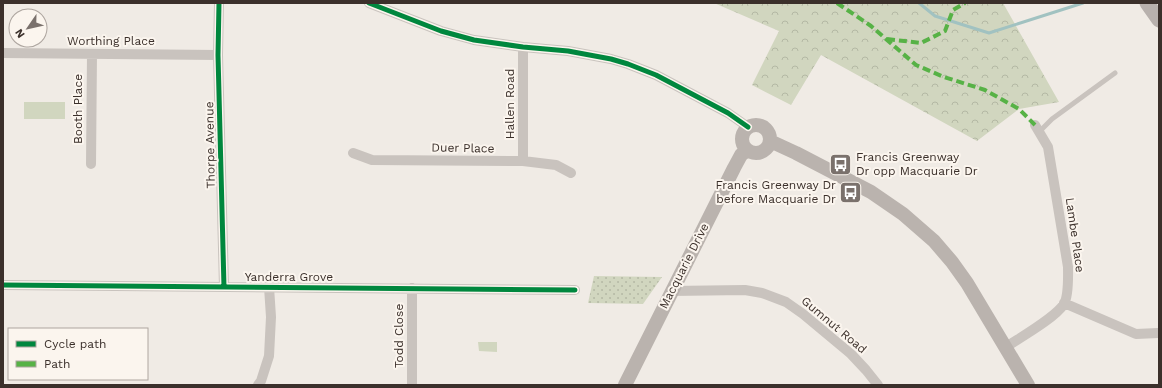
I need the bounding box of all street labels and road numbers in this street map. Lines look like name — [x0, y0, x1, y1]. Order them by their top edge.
street label: Worthing Place — [67, 34, 155, 48]
street label: Hallen Road — [503, 69, 517, 139]
street label: Booth Place — [71, 74, 85, 144]
street label: Thorpe Avenue — [202, 101, 218, 189]
street label: Duer Place — [431, 140, 495, 156]
street label: Lambe Place — [1063, 197, 1087, 273]
street label: Macquarie Drive — [656, 221, 712, 311]
street label: Yanderra Grove — [245, 270, 333, 284]
street label: Gumnut Road — [799, 294, 869, 356]
street label: Todd Close — [392, 304, 406, 368]

